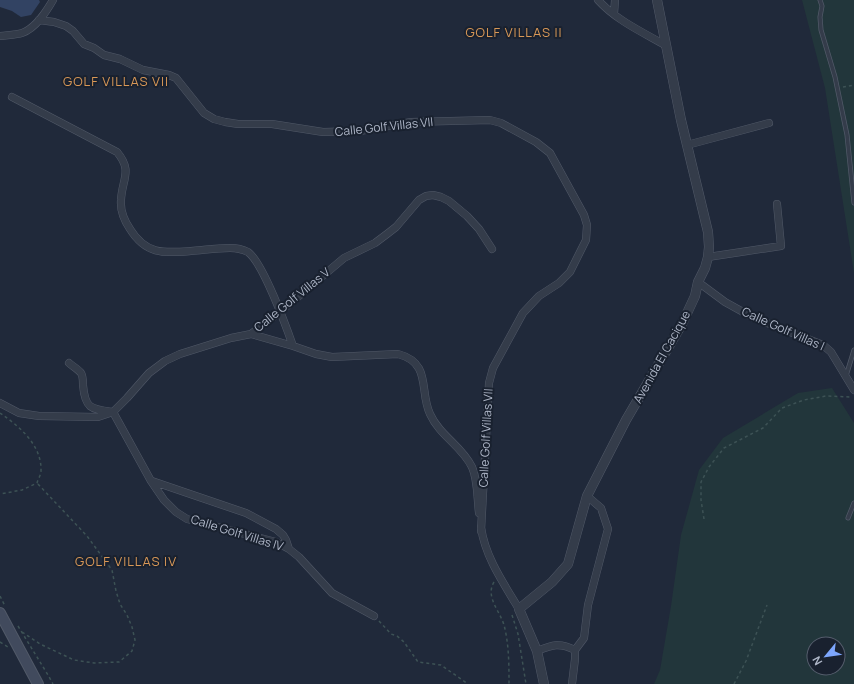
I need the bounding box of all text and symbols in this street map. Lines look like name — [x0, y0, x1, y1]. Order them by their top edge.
district label: GOLF VILLAS II — [465, 23, 563, 41]
district label: GOLF VILLAS VII — [63, 72, 169, 90]
street label: Calle Golf Villas VII — [334, 113, 434, 140]
street label: Calle Golf Villas V — [250, 263, 334, 336]
street label: Calle Golf Villas I — [739, 303, 827, 354]
street label: Avenida El Cacique — [629, 307, 694, 406]
street label: Calle Golf Villas VII — [474, 388, 497, 488]
street label: Calle Golf Villas IV — [189, 510, 286, 555]
district label: GOLF VILLAS IV — [75, 552, 177, 570]
north arrow — [806, 636, 846, 676]
text: N — [808, 654, 825, 668]

